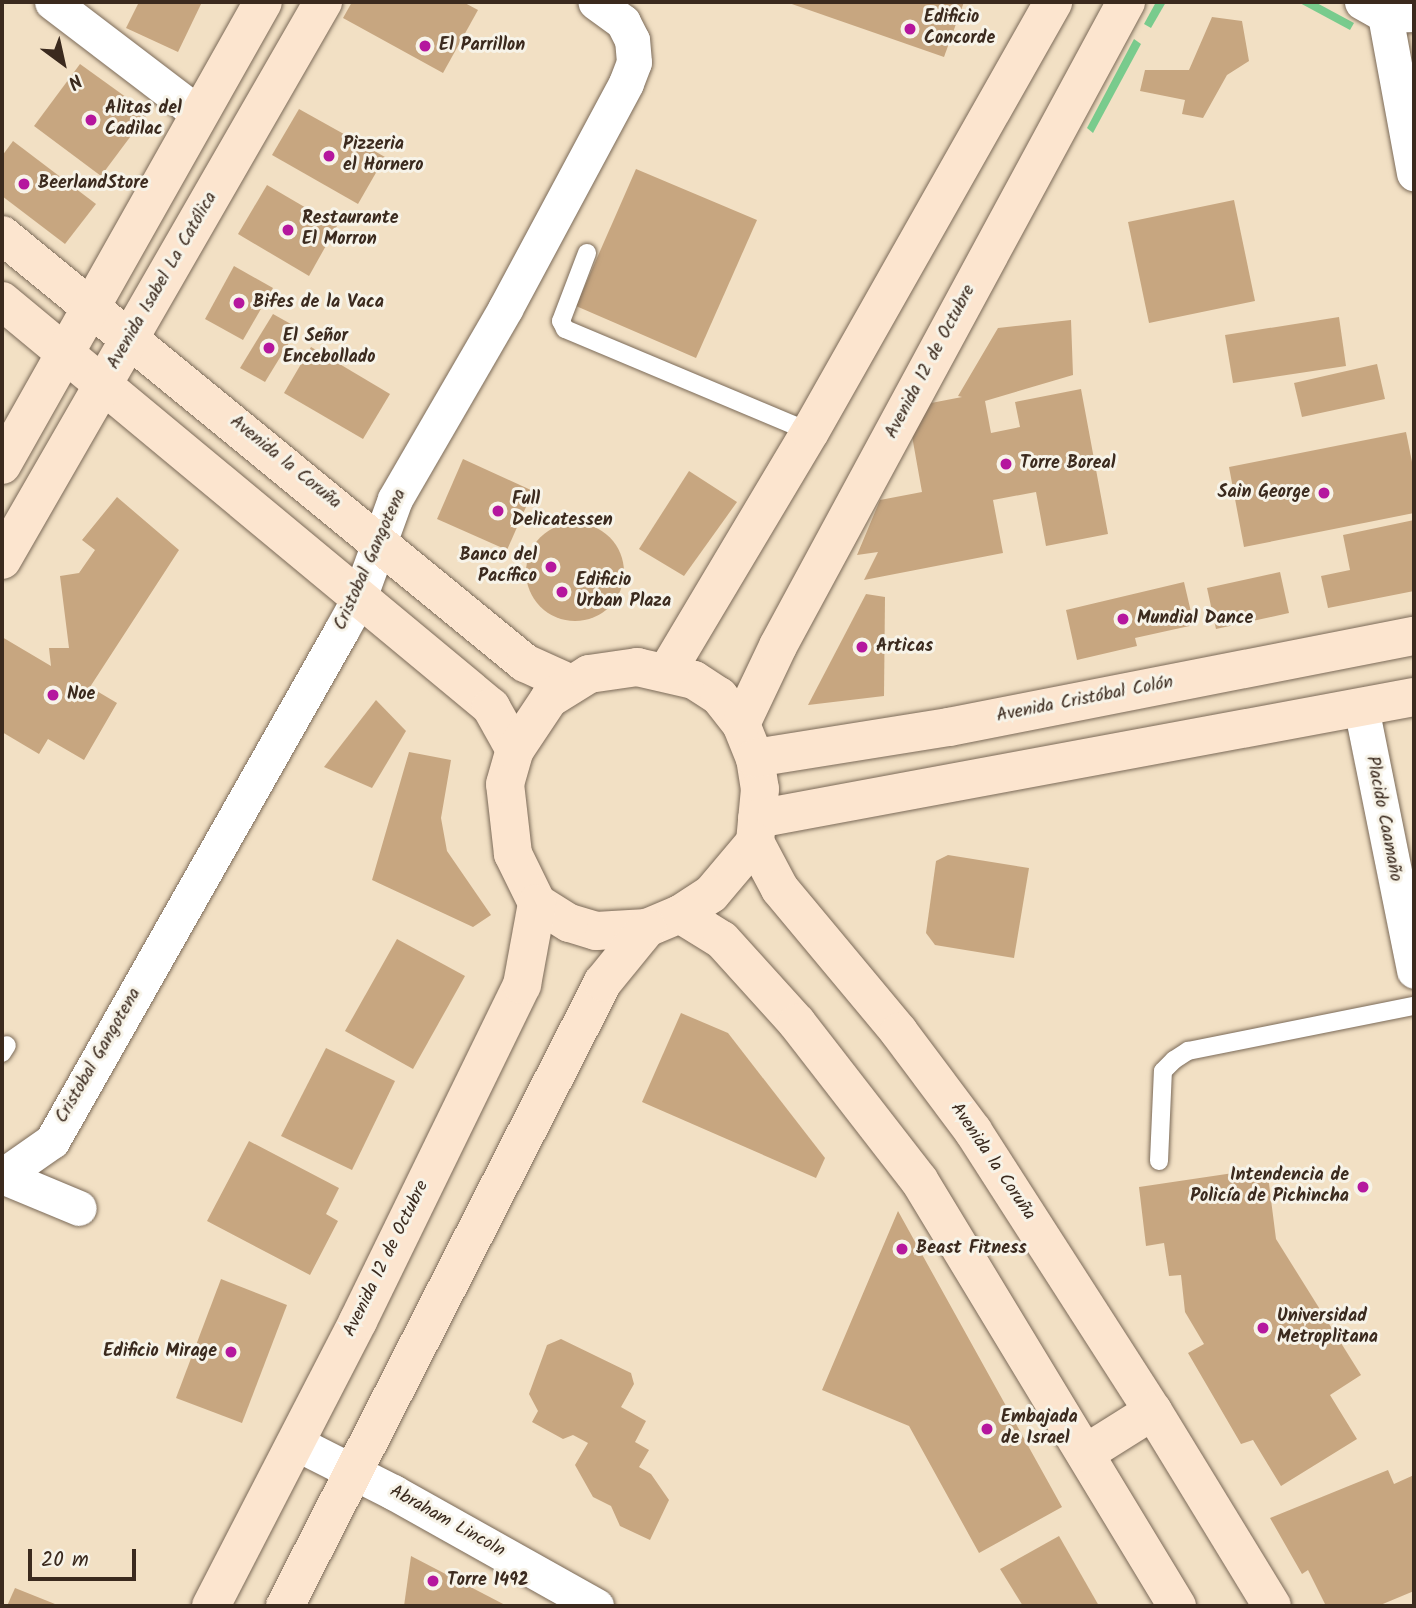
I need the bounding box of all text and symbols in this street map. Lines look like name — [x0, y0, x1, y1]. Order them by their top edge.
place label: Edificio Concorde — [924, 8, 995, 50]
marker: Edificio Concorde — [902, 21, 918, 37]
north arrow — [28, 28, 98, 98]
place label: El Parrillon — [439, 35, 525, 57]
marker: El Parrillon — [417, 38, 433, 54]
text: N — [61, 65, 88, 96]
place label: Alitas del Cadilac — [105, 99, 182, 142]
marker: Alitas del Cadilac — [83, 112, 99, 128]
place label: Pizzeria el Hornero — [343, 135, 423, 178]
marker: Pizzeria el Hornero — [321, 148, 337, 164]
place label: BeerlandStore — [38, 173, 149, 195]
marker: BeerlandStore — [16, 176, 32, 192]
street label: Avenida Isabel La Católica — [103, 189, 223, 373]
place label: Restaurante El Morron — [302, 209, 399, 252]
marker: Restaurante El Morron — [280, 222, 296, 238]
street label: Avenida 12 de Octubre — [881, 281, 981, 443]
place label: Bifes de la Vaca — [253, 292, 384, 314]
marker: Bifes de la Vaca — [231, 295, 247, 311]
place label: El Señor Encebollado — [283, 327, 376, 370]
marker: El Señor Encebollado — [261, 340, 277, 356]
street label: Avenida la Coruña — [225, 412, 345, 514]
place label: Torre Boreal — [1020, 453, 1115, 475]
marker: Torre Boreal — [998, 456, 1014, 472]
place label: Sain George — [1218, 482, 1310, 504]
marker: Sain George — [1316, 485, 1332, 501]
street label: Cristobal Gangotena — [330, 486, 412, 634]
place label: Full Delicatessen — [512, 490, 613, 532]
marker: Full Delicatessen — [490, 503, 506, 519]
place label: Banco del Pacífico — [459, 546, 537, 588]
marker: Banco del Pacífico — [543, 559, 559, 575]
place label: Edificio Urban Plaza — [576, 571, 671, 614]
marker: Edificio Urban Plaza — [554, 584, 570, 600]
place label: Mundial Dance — [1137, 608, 1253, 630]
marker: Mundial Dance — [1115, 611, 1131, 627]
place label: Articas — [876, 636, 933, 658]
marker: Articas — [854, 639, 870, 655]
street label: Avenida Cristóbal Colón — [995, 672, 1175, 728]
place label: Noe — [67, 684, 95, 706]
marker: Noe — [45, 687, 61, 703]
street label: Placido Caamaño — [1360, 754, 1406, 884]
street label: Cristobal Gangotena — [52, 985, 146, 1127]
street label: Avenida la Coruña — [945, 1099, 1039, 1225]
place label: Intendencia de Policía de Pichincha — [1190, 1166, 1349, 1208]
street label: Avenida 12 de Octubre — [340, 1177, 434, 1341]
marker: Intendencia de Policía de Pichincha — [1355, 1179, 1371, 1195]
place label: Beast Fitness — [916, 1238, 1027, 1260]
marker: Beast Fitness — [894, 1241, 910, 1257]
place label: Universidad Metroplitana — [1277, 1307, 1378, 1350]
marker: Universidad Metroplitana — [1255, 1320, 1271, 1336]
place label: Edificio Mirage — [103, 1341, 217, 1363]
marker: Edificio Mirage — [223, 1344, 239, 1360]
place label: Embajada de Israel — [1001, 1408, 1078, 1450]
marker: Embajada de Israel — [979, 1421, 995, 1437]
street label: Abraham Lincoln — [386, 1481, 508, 1563]
scale bar — [32, 1534, 140, 1578]
text: 20 m — [41, 1544, 89, 1577]
place label: Torre 1492 — [447, 1570, 529, 1592]
marker: Torre 1492 — [425, 1573, 441, 1589]

